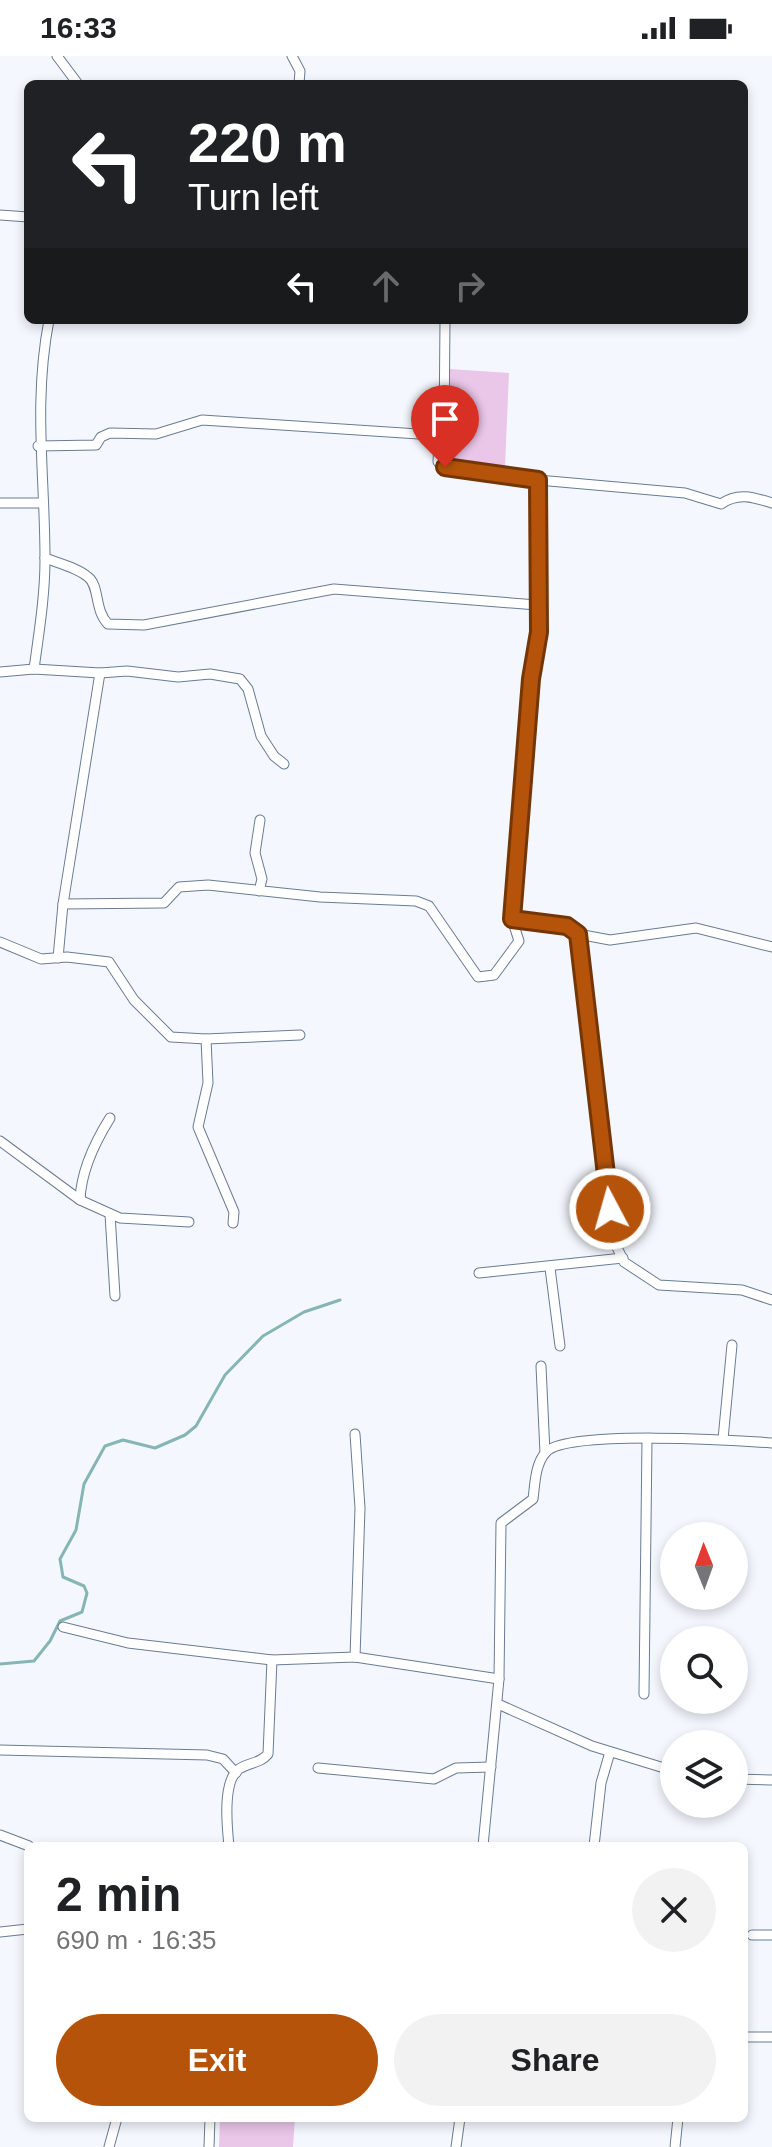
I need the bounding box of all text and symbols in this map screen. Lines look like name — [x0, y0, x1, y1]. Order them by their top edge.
text: 16:33 — [40, 11, 117, 44]
text: 220 m — [188, 111, 347, 174]
icon: left — [56, 112, 160, 216]
text: Turn left — [188, 177, 319, 218]
icon: left — [280, 264, 324, 308]
icon: ahead — [364, 264, 408, 308]
icon: right — [448, 264, 492, 308]
pin — [411, 385, 479, 467]
icon: arrive — [423, 397, 467, 441]
position arrow — [568, 1167, 652, 1251]
north arrow — [660, 1522, 748, 1610]
map controls — [660, 1522, 748, 1818]
button: search — [660, 1626, 748, 1714]
button: layers — [660, 1730, 748, 1818]
text: 2 min — [56, 1868, 181, 1921]
button: close — [632, 1868, 716, 1952]
text: 690 m · 16:35 — [56, 1925, 216, 1955]
button: Exit — [56, 2014, 378, 2106]
button: Share — [394, 2014, 716, 2106]

